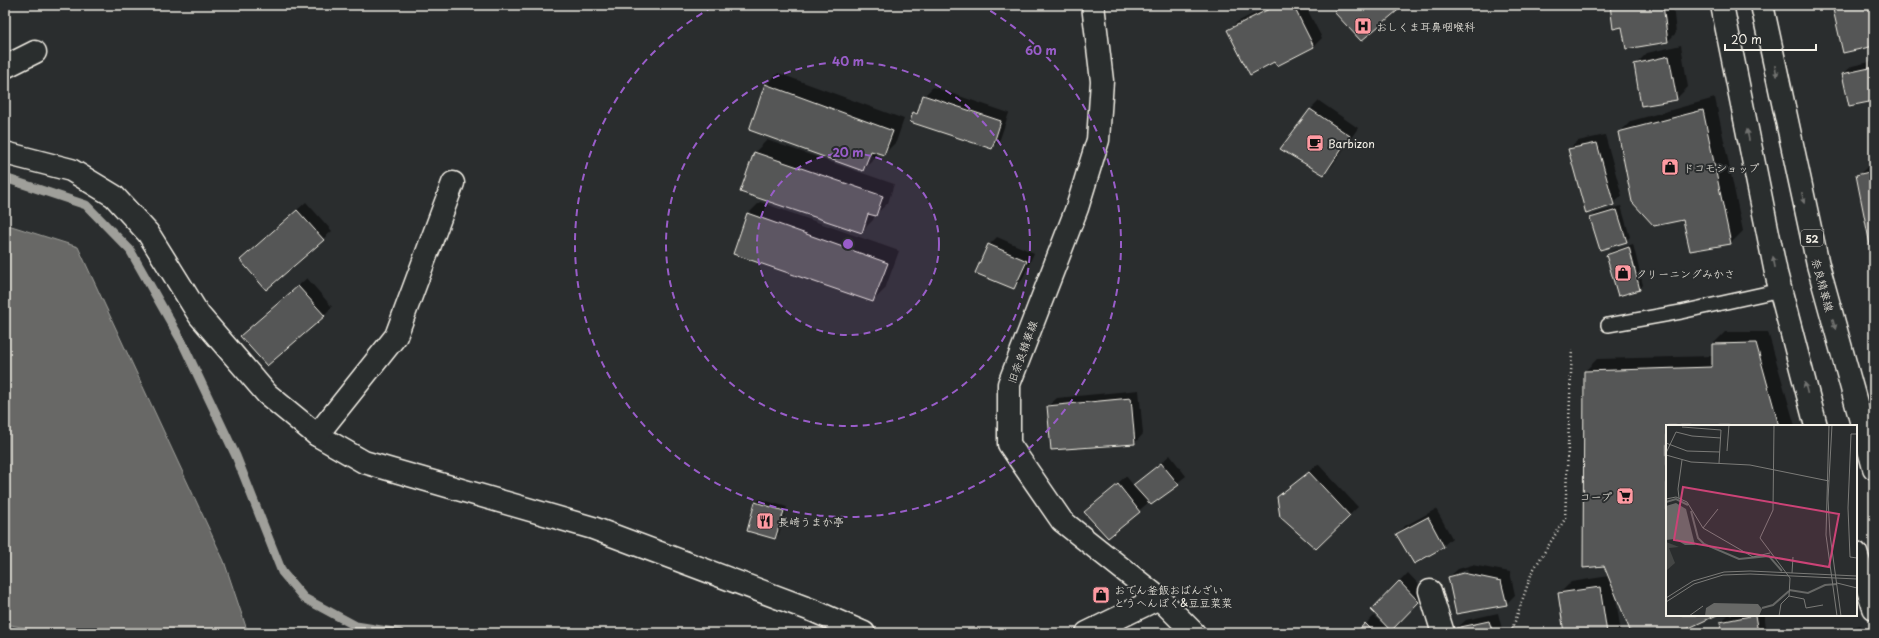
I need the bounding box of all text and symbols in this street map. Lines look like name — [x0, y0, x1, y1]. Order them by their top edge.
hospital icon: おしくま耳鼻咽喉科 — [1353, 16, 1373, 36]
place label: おしくま耳鼻咽喉科 — [1376, 18, 1475, 35]
scale bar — [1725, 26, 1816, 52]
text: 20 m — [1731, 30, 1762, 48]
text: 60 m — [1025, 41, 1057, 59]
text: 40 m — [832, 52, 864, 70]
one-way arrow — [1773, 64, 1779, 77]
one-way arrow — [1745, 129, 1751, 141]
cafe icon: Barbizon — [1305, 133, 1325, 153]
place label: Barbizon — [1328, 135, 1375, 152]
text: 20 m — [832, 143, 864, 161]
shop icon: ドコモショップ — [1660, 157, 1680, 177]
place label: ドコモショップ — [1683, 159, 1760, 176]
one-way arrow — [1801, 191, 1807, 204]
road number: 52 — [1801, 230, 1823, 246]
centre of rings — [841, 237, 855, 251]
one-way arrow — [1770, 256, 1776, 269]
street label: 奈良精華線 — [1808, 256, 1838, 314]
shop icon: クリーニングみかさ — [1613, 263, 1633, 283]
place label: クリーニングみかさ — [1636, 265, 1735, 282]
street label: 旧奈良精華線 — [1003, 318, 1041, 386]
one-way arrow — [1831, 318, 1837, 330]
one-way arrow — [1803, 382, 1809, 394]
inset map — [1666, 425, 1857, 616]
supermarket icon: コープ — [1615, 486, 1635, 506]
place label: コープ — [1579, 488, 1612, 505]
restaurant icon: 長崎うまか亭 — [755, 511, 775, 531]
place label: 長崎うまか亭 — [778, 513, 844, 530]
place label: おでん釜飯おばんざい とうへんぼく&豆豆菜菜 — [1114, 581, 1232, 611]
shop icon: おでん釜飯おばんざい とうへんぼく&豆豆菜菜 — [1091, 585, 1111, 605]

